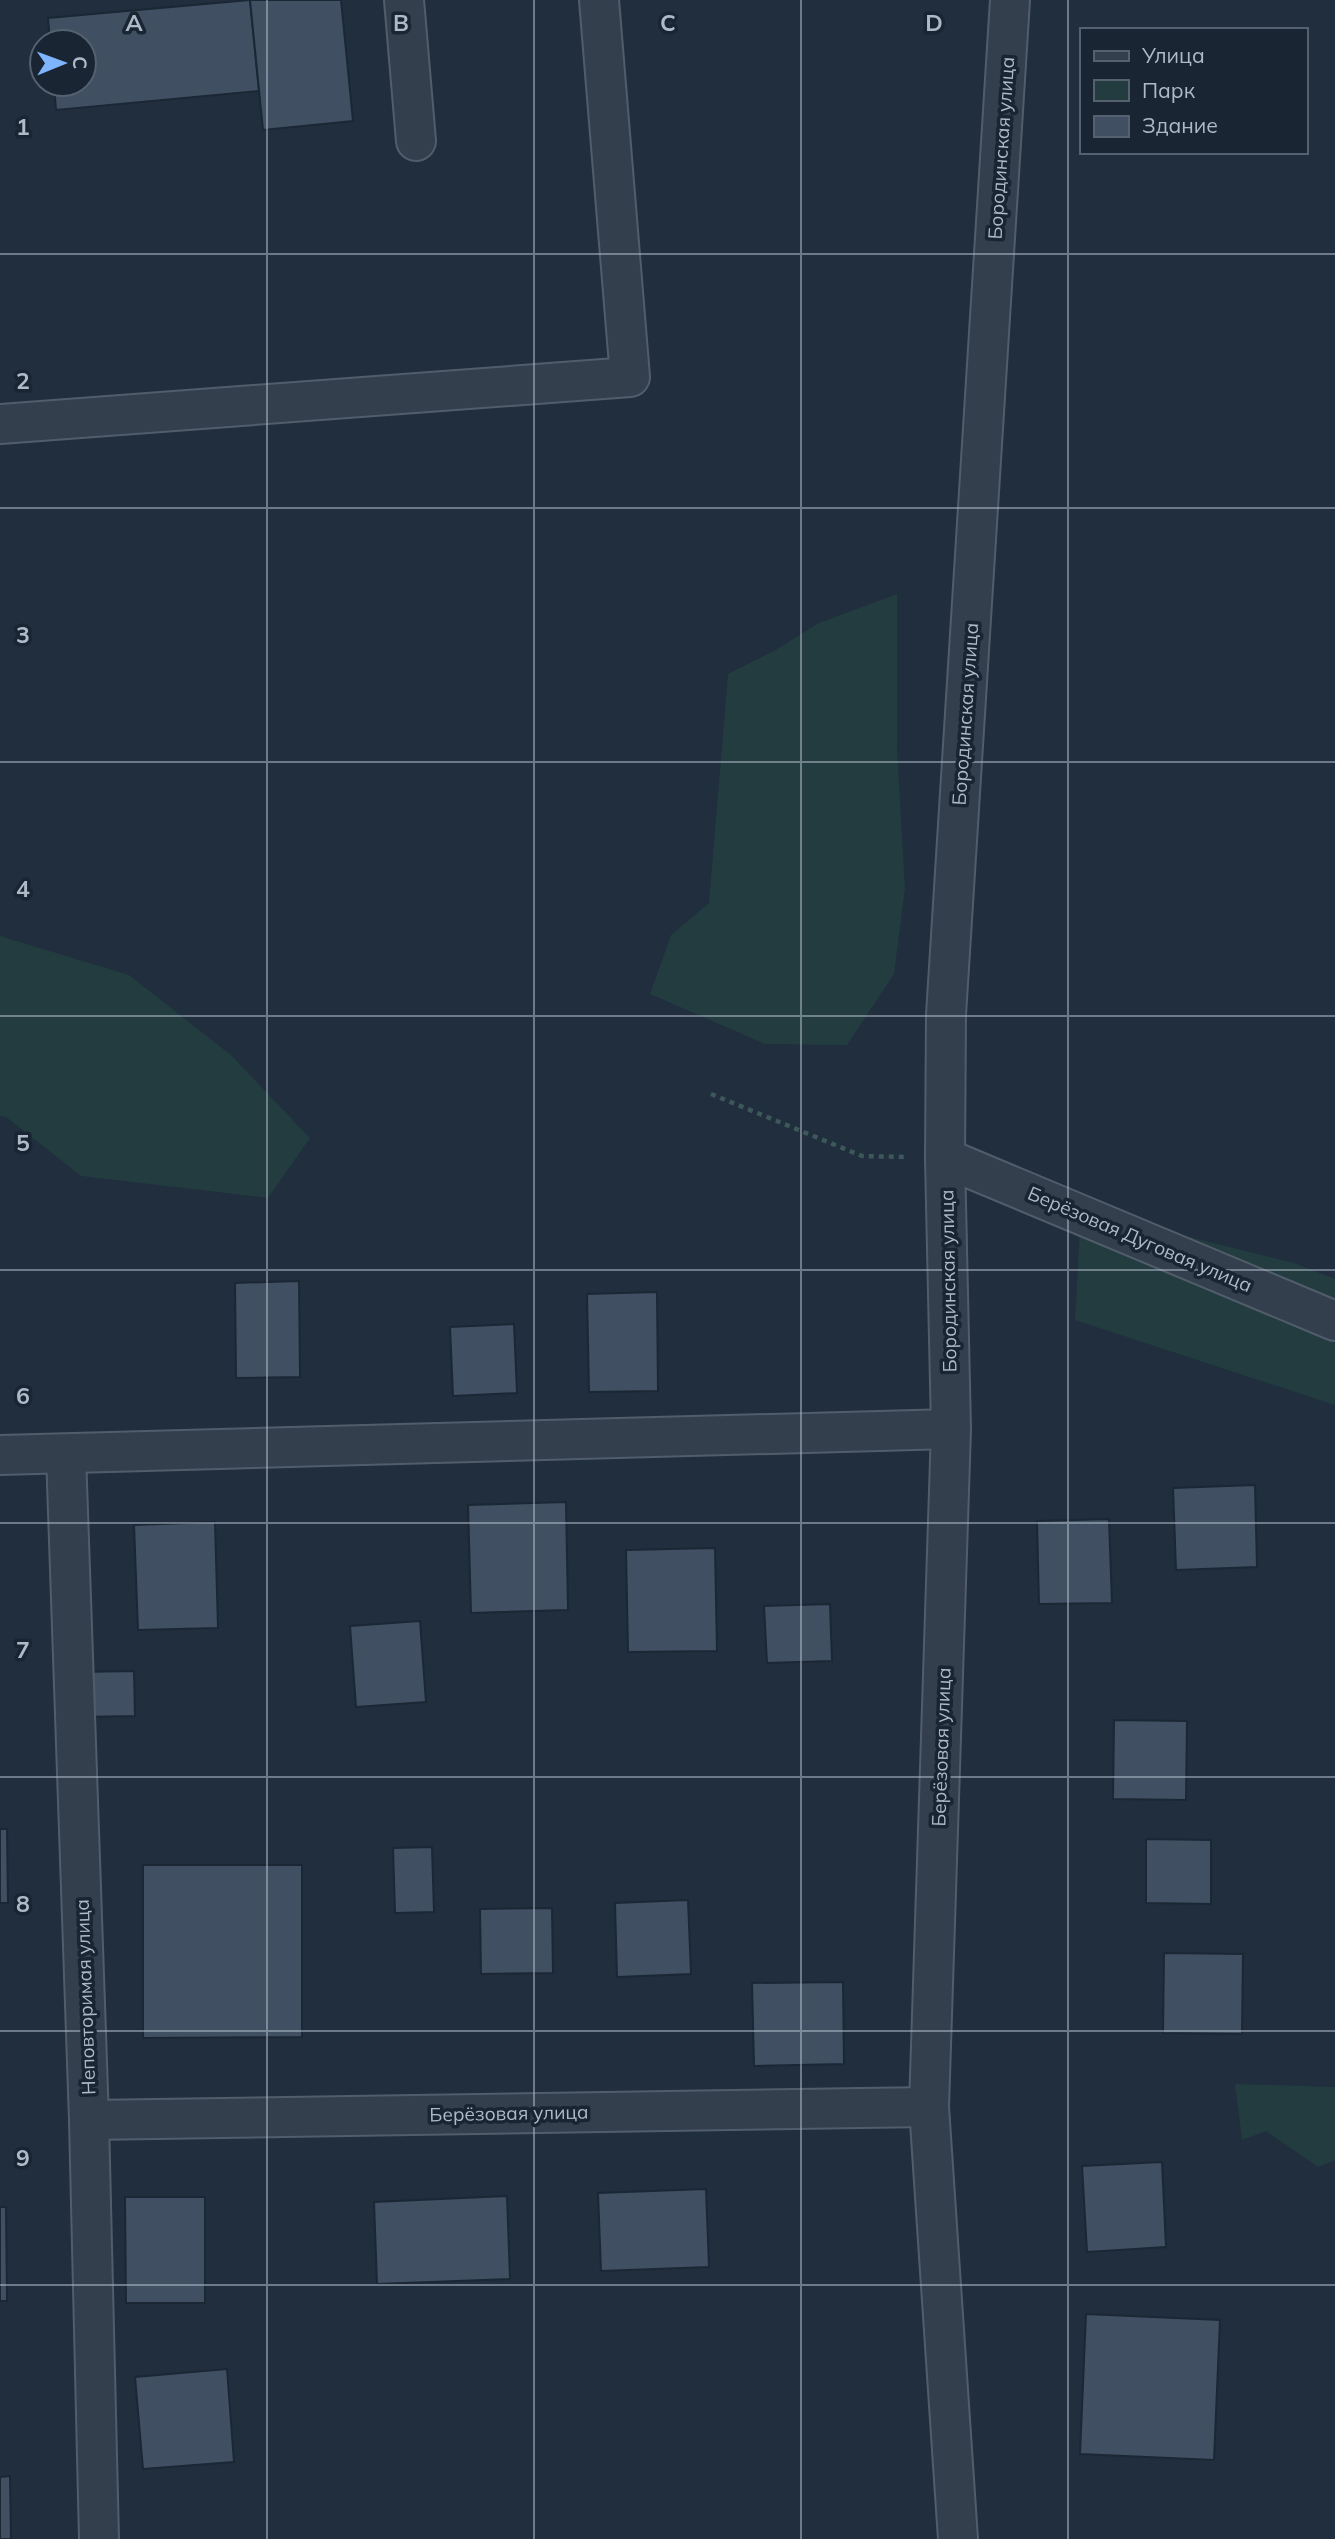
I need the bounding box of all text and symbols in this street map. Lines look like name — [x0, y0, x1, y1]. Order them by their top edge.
text: A — [125, 8, 143, 37]
text: B — [393, 8, 409, 37]
text: C — [660, 8, 676, 37]
text: D — [925, 8, 943, 37]
north arrow — [28, 28, 98, 98]
legend — [1080, 28, 1307, 154]
text: Улица — [1141, 42, 1205, 68]
text: С — [68, 56, 92, 69]
street label: Бородинская улица — [983, 56, 1019, 240]
text: Парк — [1142, 77, 1196, 103]
text: 1 — [16, 112, 30, 141]
text: Здание — [1142, 112, 1218, 138]
text: 2 — [16, 366, 30, 395]
text: 3 — [16, 620, 30, 649]
street label: Бородинская улица — [947, 622, 983, 806]
text: 4 — [16, 874, 30, 903]
text: 5 — [16, 1128, 30, 1157]
street label: Берёзовая Дуговая улица — [1024, 1181, 1256, 1297]
street label: Бородинская улица — [934, 1189, 962, 1373]
text: 6 — [16, 1381, 30, 1410]
text: 7 — [16, 1635, 30, 1664]
street label: Берёзовая улица — [926, 1667, 956, 1827]
text: 8 — [16, 1889, 30, 1918]
street label: Неповторимая улица — [70, 1899, 100, 2095]
street label: Берёзовая улица — [429, 2100, 589, 2126]
text: 9 — [16, 2143, 30, 2172]

